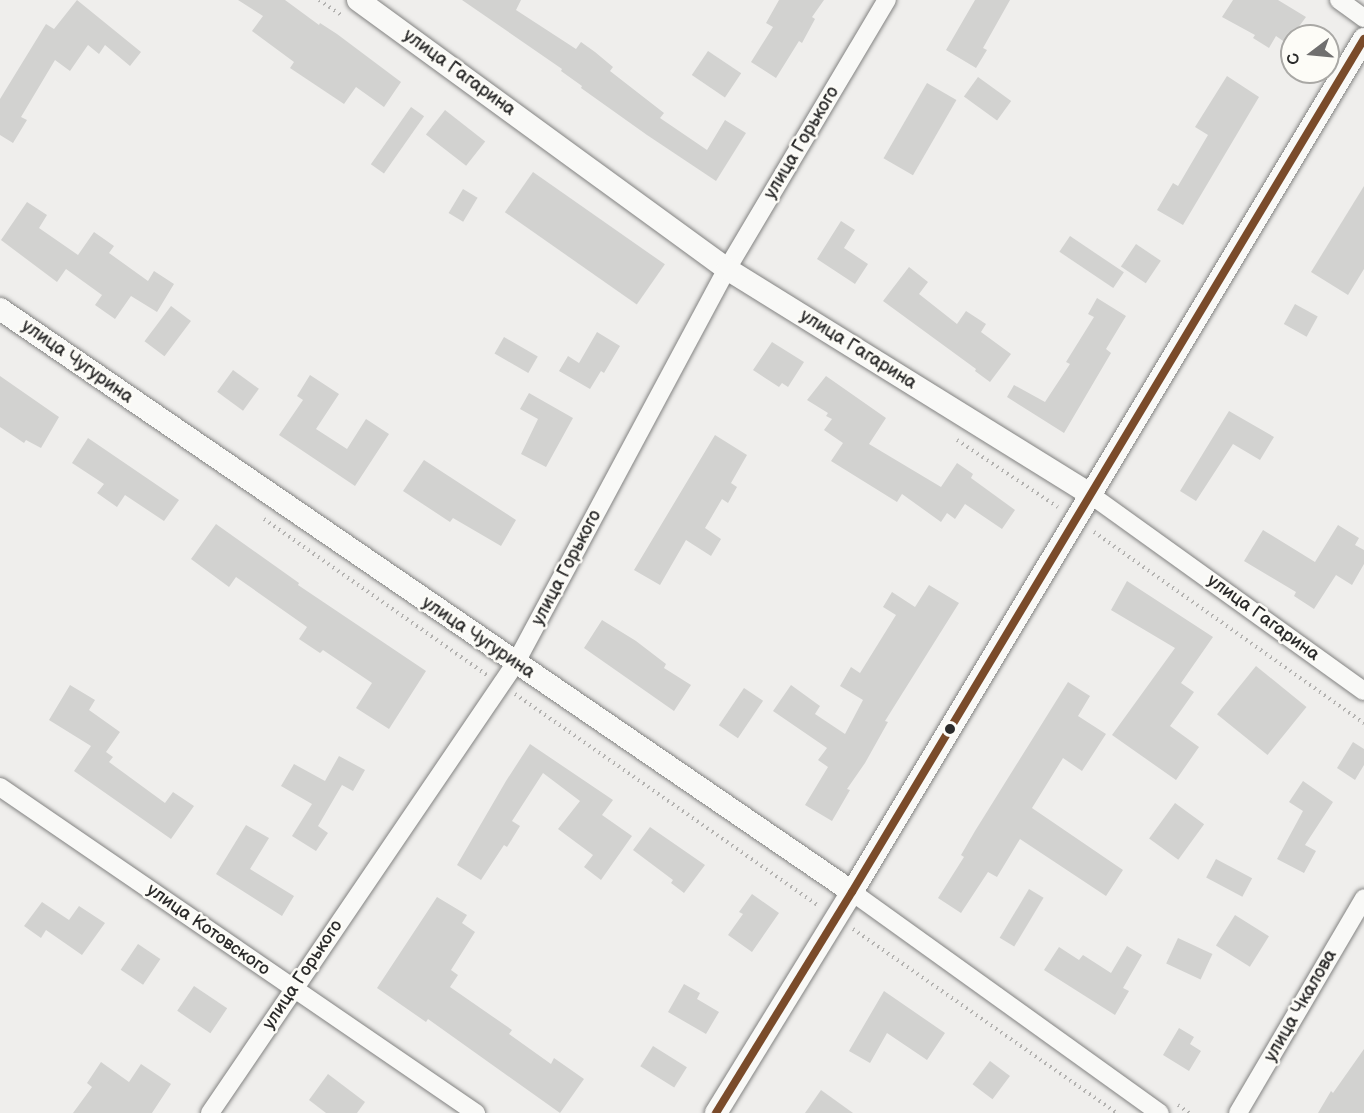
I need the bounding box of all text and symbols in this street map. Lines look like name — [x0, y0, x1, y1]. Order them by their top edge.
north arrow — [1280, 24, 1340, 84]
street label: улица Гагарина — [399, 25, 519, 121]
text: С — [1283, 51, 1305, 67]
street label: улица Горького — [760, 83, 844, 203]
street label: улица Гагарина — [796, 305, 920, 395]
street label: улица Чугурина — [17, 316, 137, 408]
street label: улица Горького — [527, 507, 607, 629]
street label: улица Гагарина — [1203, 570, 1323, 666]
street label: улица Чугурина — [418, 592, 538, 684]
unlabelled marker — [944, 723, 956, 735]
street label: улица Котовского — [142, 879, 274, 981]
street label: улица Горького — [258, 916, 348, 1034]
street label: улица Чкалова — [1260, 946, 1342, 1066]

